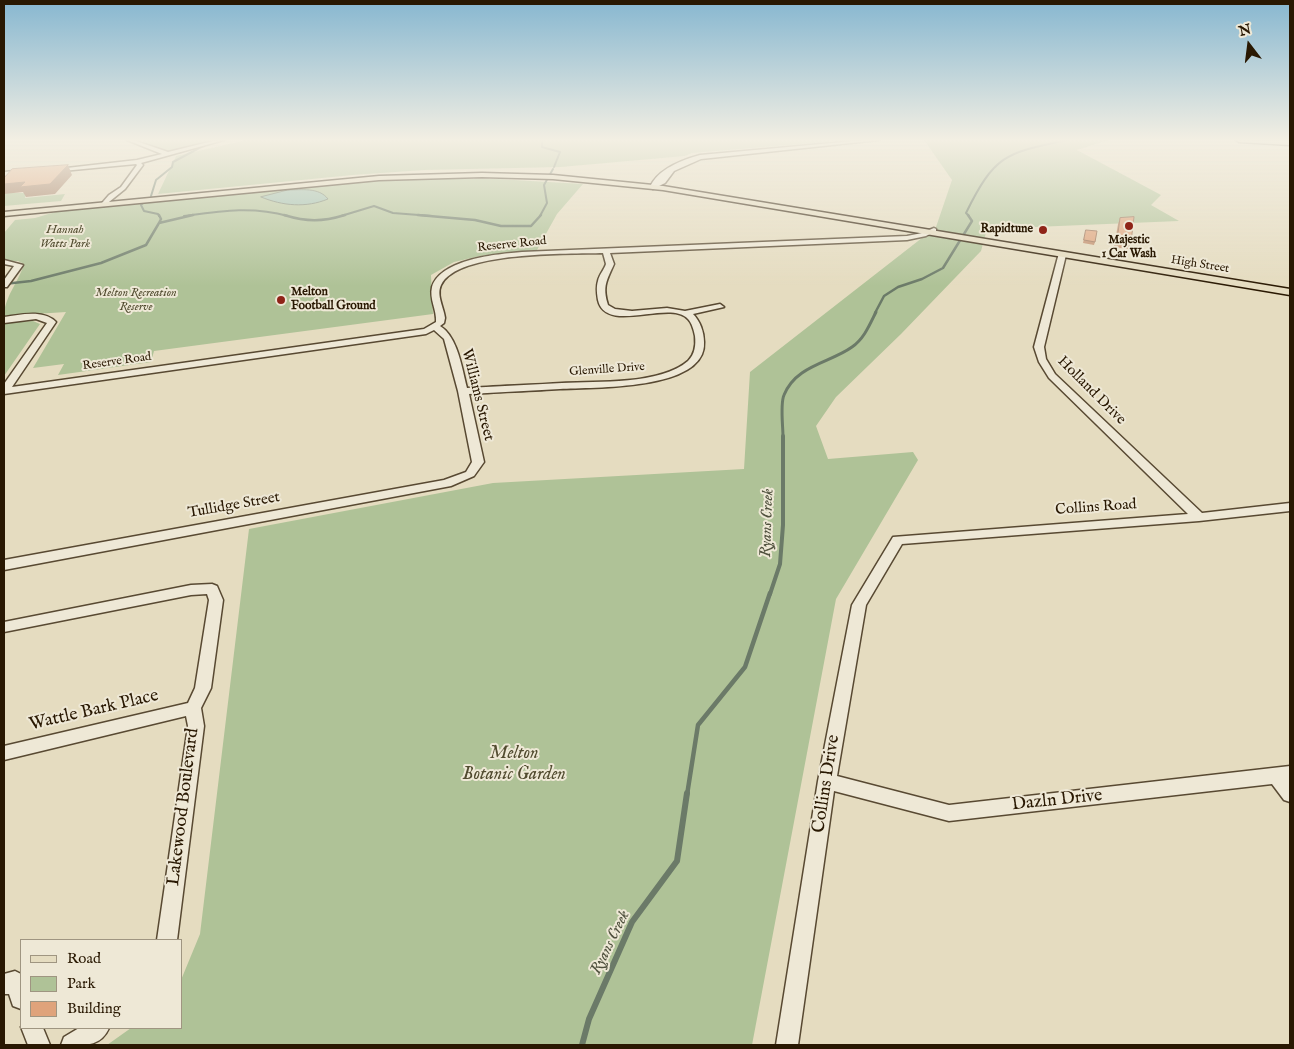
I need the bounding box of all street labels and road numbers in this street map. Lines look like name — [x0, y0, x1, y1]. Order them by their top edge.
street label: Reserve Road — [477, 234, 547, 256]
street label: High Street — [1170, 253, 1230, 277]
street label: Williams Street — [457, 347, 497, 443]
street label: Reserve Road — [82, 350, 152, 374]
street label: Holland Drive — [1053, 353, 1129, 429]
street label: Glenville Drive — [569, 360, 645, 380]
street label: Tullidge Street — [187, 489, 281, 523]
street label: Collins Road — [1055, 496, 1137, 520]
street label: Wattle Bark Place — [27, 686, 161, 736]
street label: Lakewood Boulevard — [164, 727, 204, 887]
street label: Collins Drive — [809, 733, 845, 835]
street label: Dazln Drive — [1011, 786, 1103, 816]

